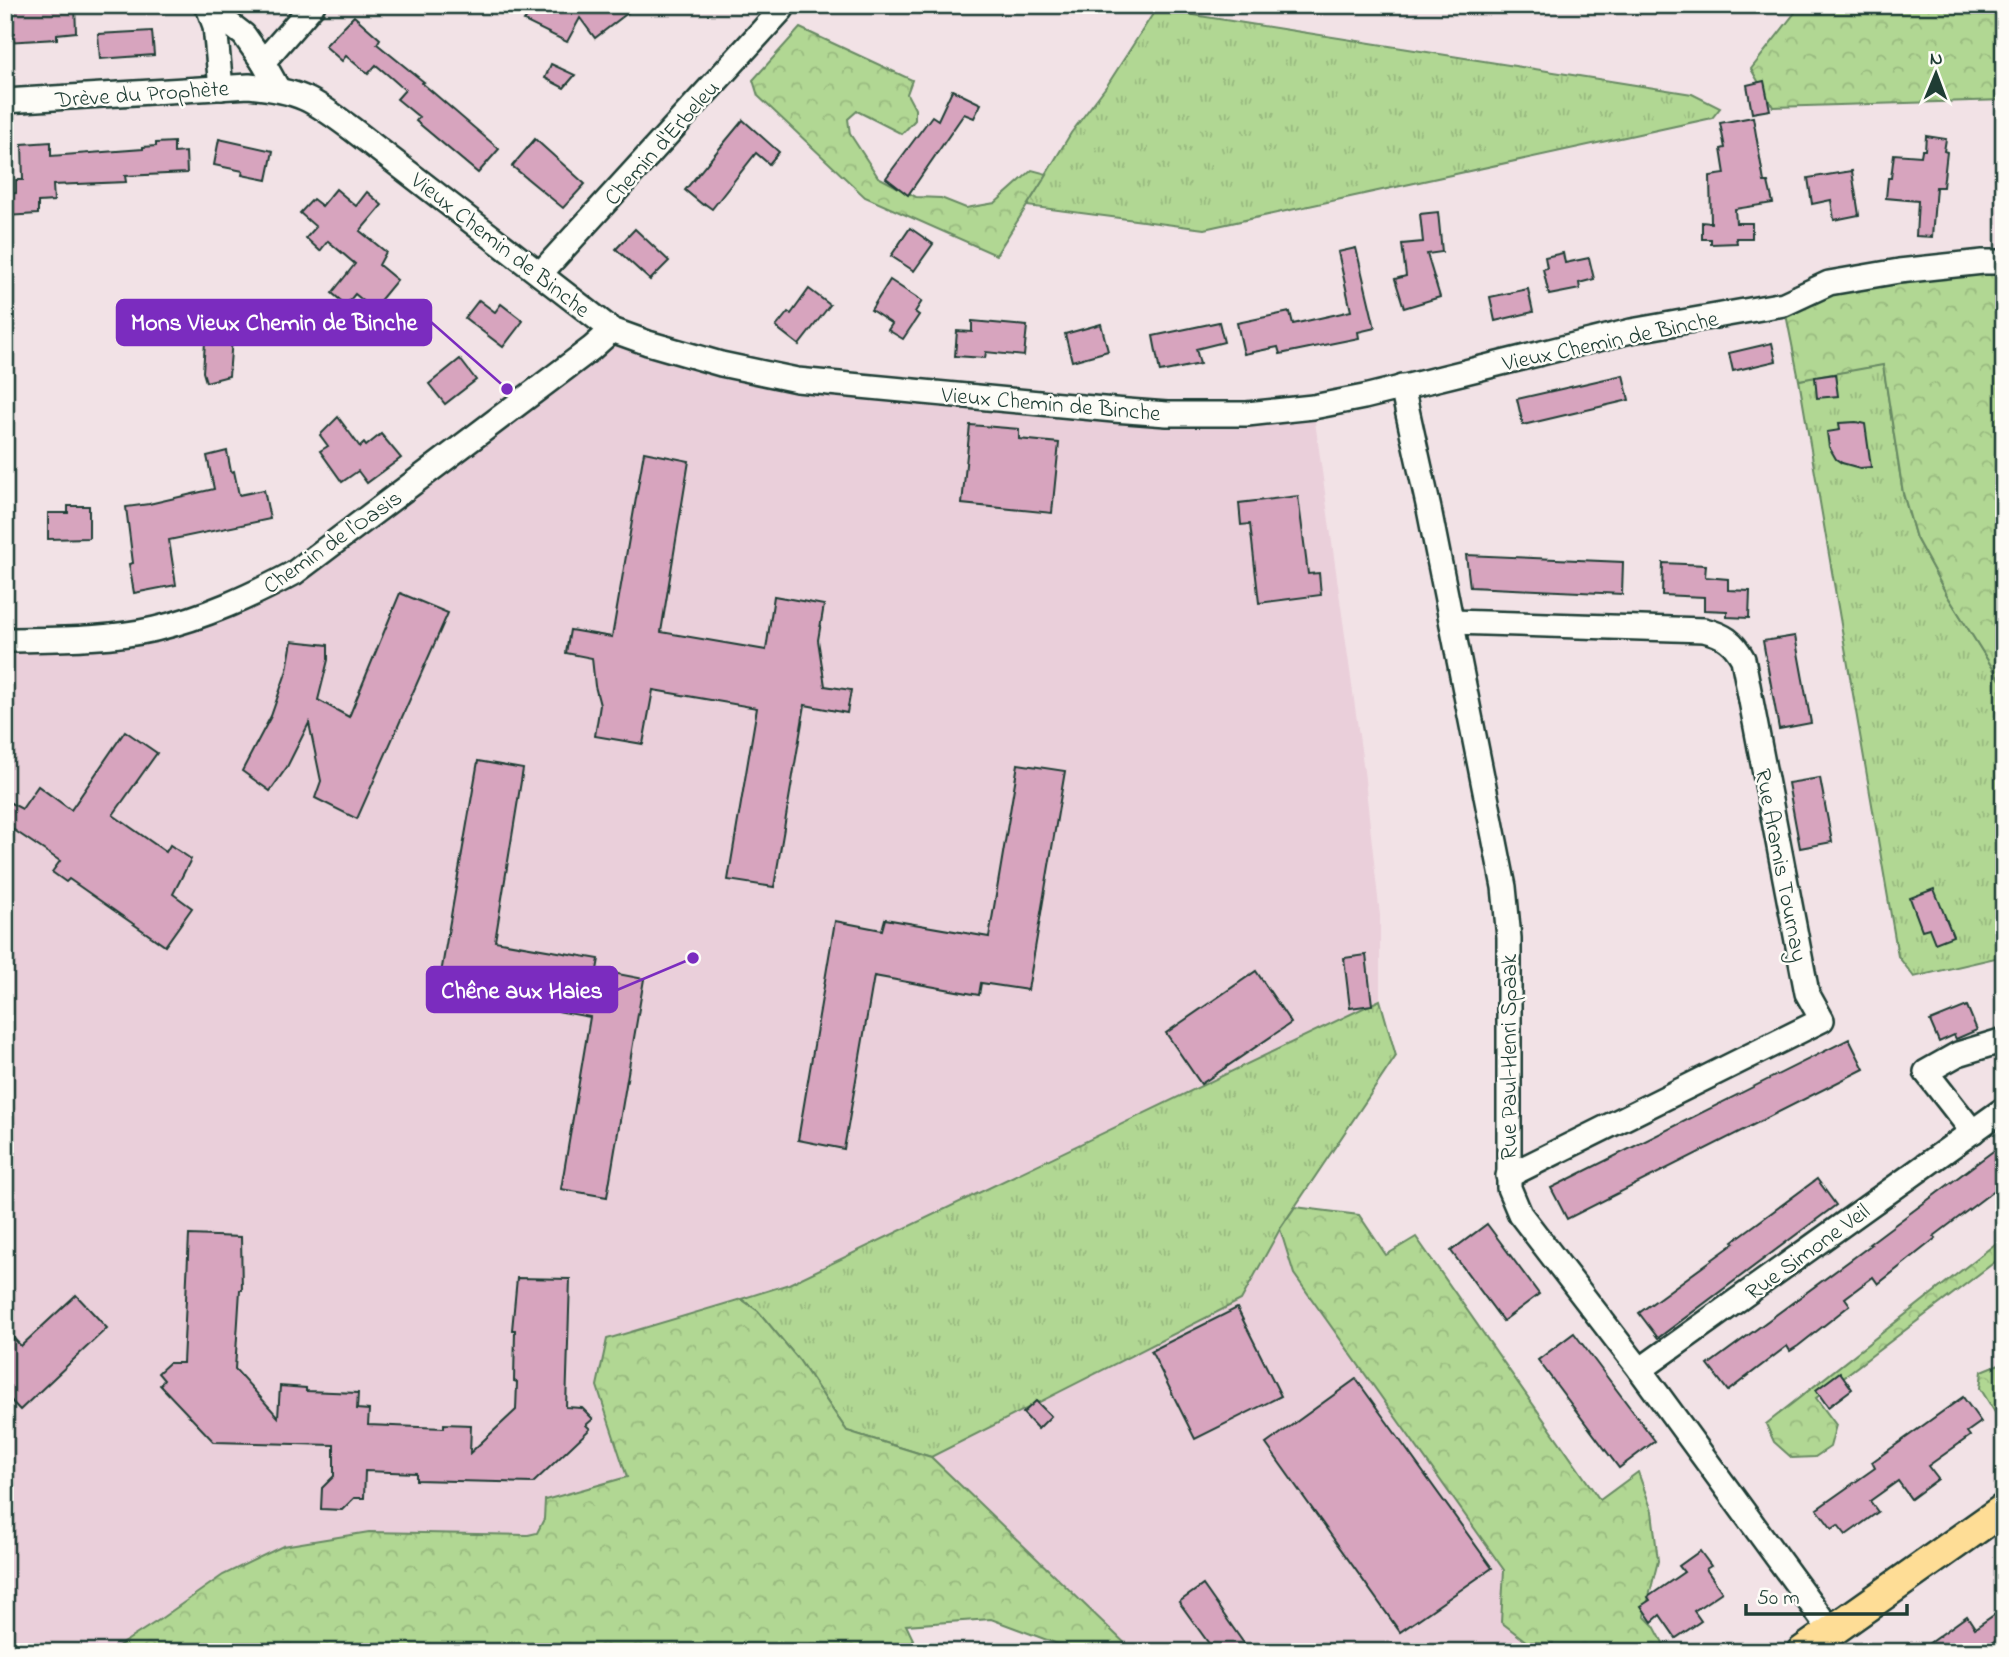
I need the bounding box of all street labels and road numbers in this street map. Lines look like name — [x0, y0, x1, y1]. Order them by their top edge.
street label: Drève du Prophète — [53, 73, 231, 118]
street label: Chemin d'Erbeleu — [597, 74, 728, 214]
street label: Vieux Chemin de Binche — [402, 165, 597, 327]
street label: Vieux Chemin de Binche — [1499, 303, 1722, 382]
street label: Vieux Chemin de Binche — [939, 379, 1162, 432]
street label: Chemin de l'Oasis — [257, 483, 410, 603]
street label: Rue Aramis Tournay — [1743, 766, 1814, 965]
street label: Rue Paul-Henri Spaak — [1494, 953, 1527, 1160]
street label: Rue Simone Veil — [1739, 1196, 1878, 1310]

